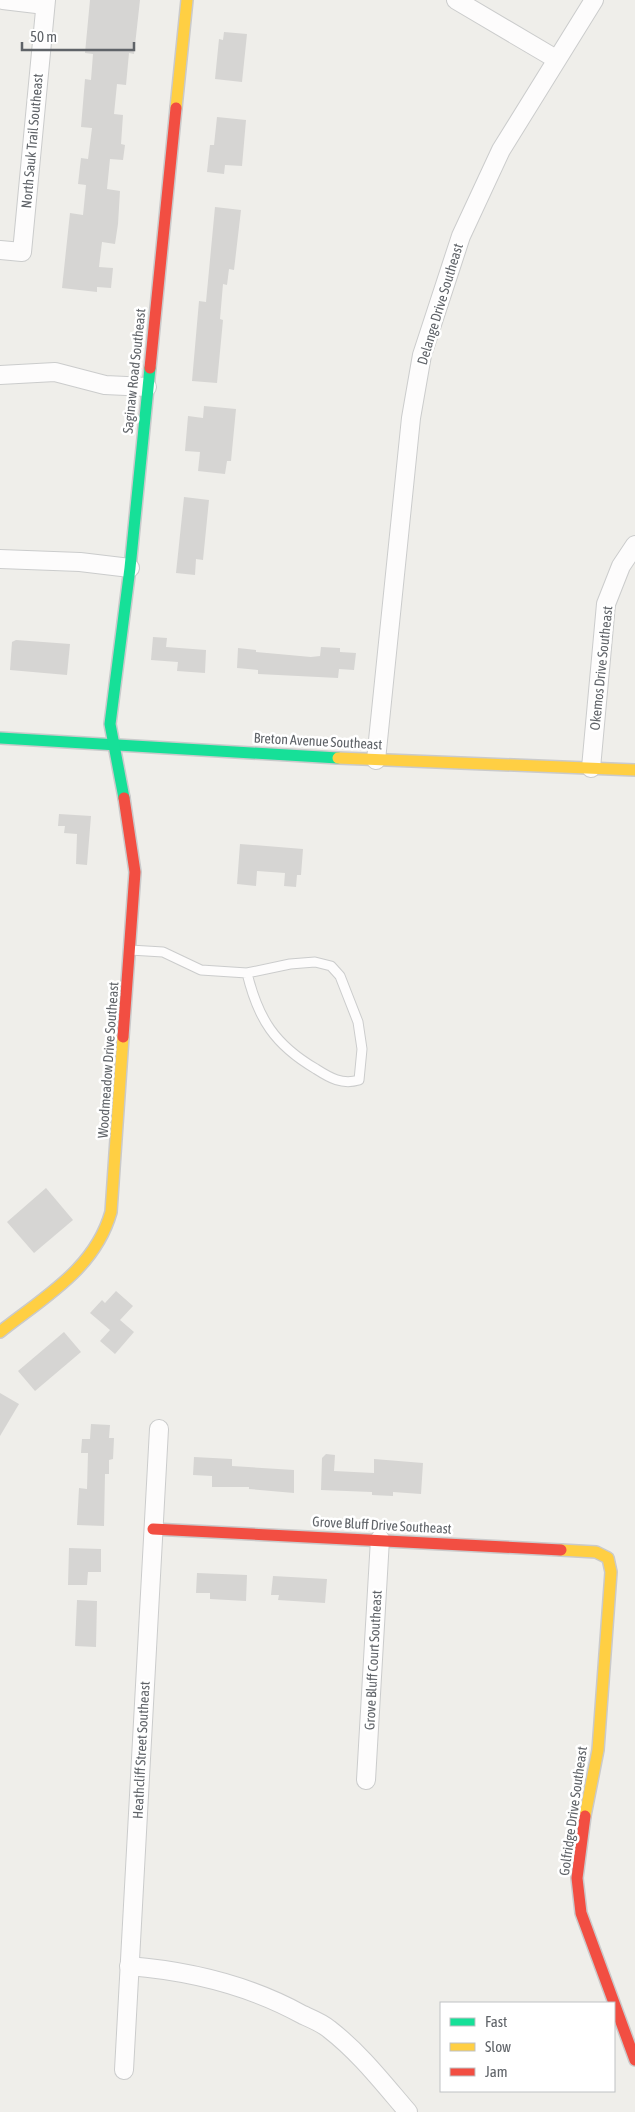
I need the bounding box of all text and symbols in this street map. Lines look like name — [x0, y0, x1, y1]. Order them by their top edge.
scale bar — [22, 20, 135, 52]
text: 50 m — [30, 28, 57, 45]
street label: North Sauk Trail Southeast — [18, 73, 46, 209]
street label: Delange Drive Southeast — [414, 241, 466, 367]
street label: Saginaw Road Southeast — [119, 308, 149, 434]
street label: Okemos Drive Southeast — [587, 605, 615, 731]
street label: Breton Avenue Southeast — [253, 730, 383, 752]
street label: Woodmeadow Drive Southeast — [95, 981, 121, 1139]
street label: Grove Bluff Drive Southeast — [312, 1513, 452, 1537]
street label: Grove Bluff Court Southeast — [361, 1590, 385, 1730]
street label: Heathcliff Street Southeast — [129, 1681, 153, 1819]
street label: Golfridge Drive Southeast — [556, 1745, 590, 1877]
legend — [440, 2002, 615, 2092]
text: Fast — [485, 2013, 507, 2030]
text: Slow — [485, 2038, 511, 2055]
text: Jam — [485, 2063, 508, 2080]

